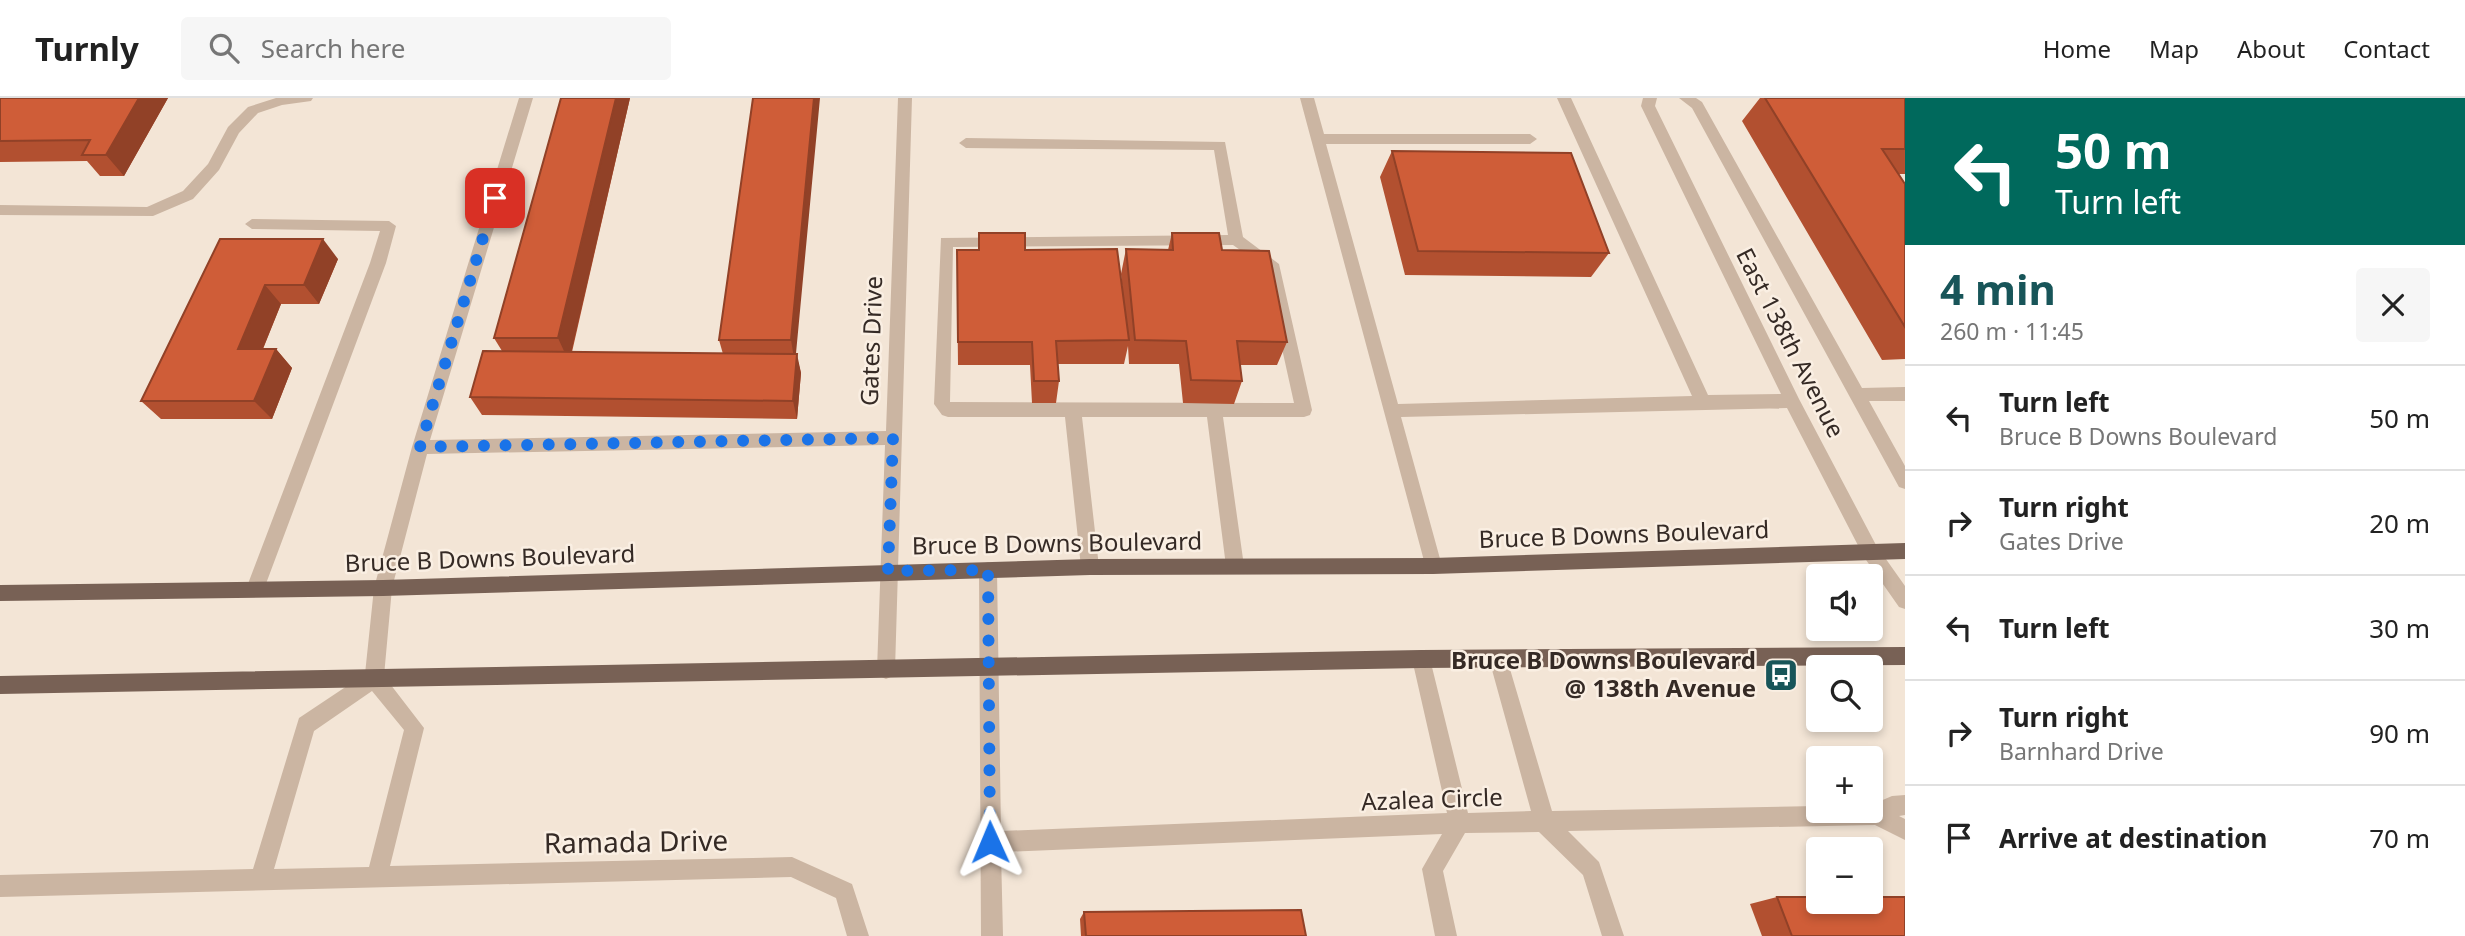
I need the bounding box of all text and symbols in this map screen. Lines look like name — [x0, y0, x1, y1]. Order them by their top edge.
search box — [181, 17, 671, 80]
text: Turnly — [35, 26, 139, 71]
icon: search — [205, 29, 243, 67]
text: Search here — [261, 30, 405, 66]
text: Home — [2043, 32, 2111, 65]
text: Map — [2149, 32, 2199, 65]
text: About — [2237, 32, 2305, 65]
text: Contact — [2343, 32, 2430, 65]
text: 50 m — [2055, 117, 2172, 183]
icon: left — [1940, 126, 2031, 217]
pin — [465, 168, 525, 228]
icon: arrive — [476, 179, 514, 217]
text: Turn left — [2055, 180, 2181, 223]
street label: East 138th Avenue — [1729, 242, 1853, 443]
text: 4 min — [1940, 260, 2056, 317]
button: close — [2356, 268, 2430, 342]
street label: Gates Drive — [852, 275, 889, 407]
text: 260 m · 11:45 — [1940, 315, 2084, 347]
text: Turn left — [1999, 384, 2110, 420]
icon: left — [1940, 399, 1978, 437]
text: 50 m — [2369, 400, 2430, 436]
text: Bruce B Downs Boulevard — [1999, 420, 2277, 452]
text: Turn right — [1999, 489, 2129, 525]
icon: right — [1940, 504, 1978, 542]
text: 20 m — [2369, 505, 2430, 541]
street label: Bruce B Downs Boulevard — [1478, 512, 1770, 555]
street label: Bruce B Downs Boulevard — [911, 523, 1203, 562]
text: Gates Drive — [1999, 525, 2124, 557]
street label: Bruce B Downs Boulevard — [344, 536, 636, 579]
map controls — [1806, 564, 1883, 914]
button: sound — [1806, 564, 1883, 641]
icon: left — [1940, 609, 1978, 647]
text: Turn left — [1999, 610, 2110, 646]
text: 30 m — [2369, 610, 2430, 646]
place label: Bruce B Downs Boulevard @ 138th Avenue — [1451, 643, 1756, 704]
button: search — [1806, 655, 1883, 732]
bus stop icon: Bruce B Downs Boulevard @ 138th Avenue — [1762, 656, 1800, 694]
text: Turn right — [1999, 699, 2129, 735]
icon: right — [1940, 714, 1978, 752]
text: 90 m — [2369, 715, 2430, 751]
text: Barnhard Drive — [1999, 735, 2164, 767]
button: + — [1806, 746, 1883, 823]
street label: Azalea Circle — [1361, 780, 1503, 817]
position arrow — [953, 805, 1027, 879]
icon: arrive — [1940, 819, 1978, 857]
street label: Ramada Drive — [543, 820, 729, 862]
text: Arrive at destination — [1999, 820, 2268, 856]
text: 70 m — [2369, 820, 2430, 856]
button: − — [1806, 837, 1883, 914]

